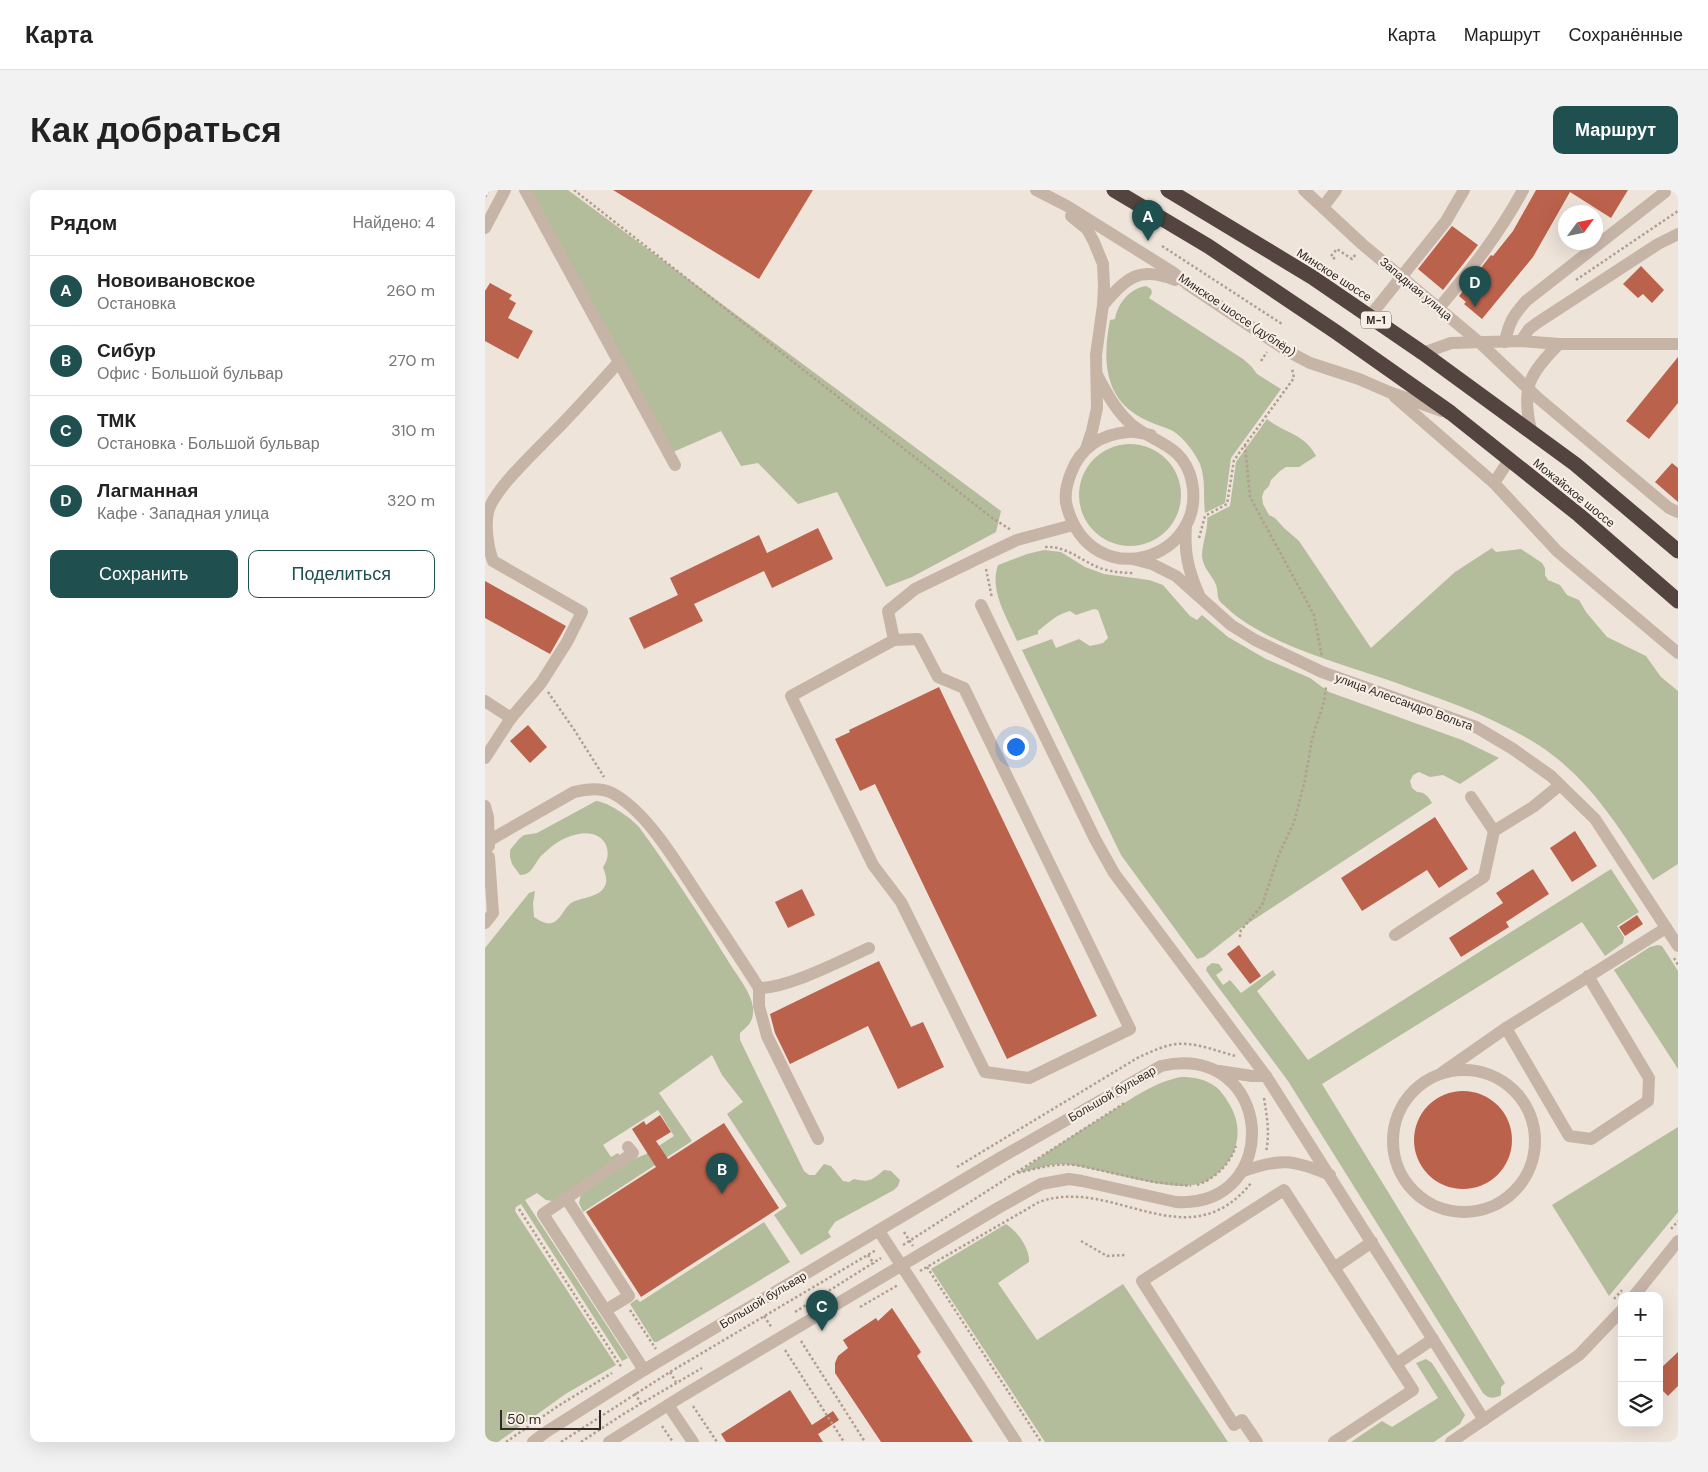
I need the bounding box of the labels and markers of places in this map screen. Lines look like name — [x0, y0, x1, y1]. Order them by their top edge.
pin: A — [1132, 200, 1164, 241]
pin: D — [1459, 266, 1491, 307]
pin: B — [706, 1153, 738, 1194]
pin: C — [806, 1290, 838, 1331]

